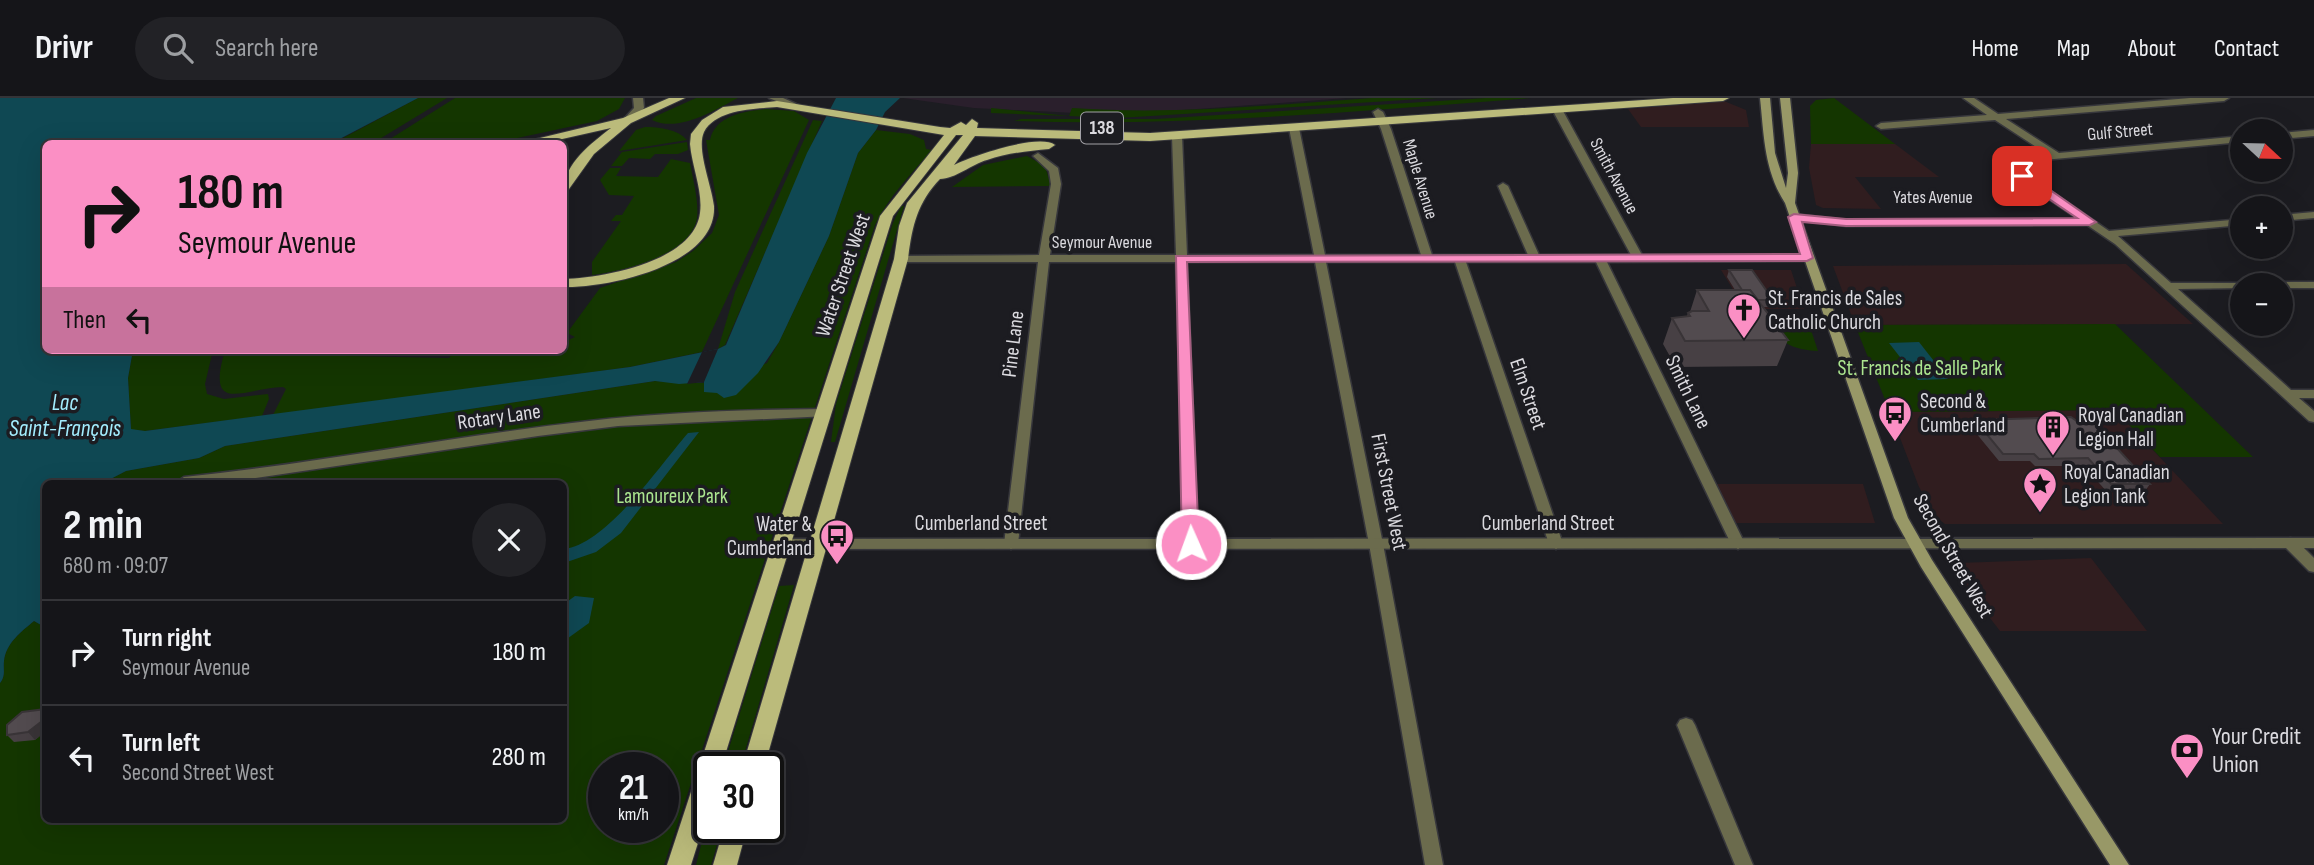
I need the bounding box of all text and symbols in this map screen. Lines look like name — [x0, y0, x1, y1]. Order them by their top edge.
search box — [135, 17, 625, 80]
text: Drivr — [35, 28, 93, 68]
icon: search — [159, 29, 197, 67]
text: Search here — [215, 33, 318, 64]
text: Home — [1971, 34, 2019, 63]
text: Map — [2057, 34, 2090, 63]
text: About — [2128, 34, 2176, 63]
text: Contact — [2214, 34, 2279, 63]
road number: 138 — [1081, 112, 1123, 144]
street label: Gulf Street — [2086, 119, 2154, 145]
north arrow — [2230, 119, 2292, 182]
map controls — [2230, 119, 2293, 336]
street label: Smith Avenue — [1585, 135, 1643, 217]
street label: Maple Avenue — [1398, 136, 1442, 222]
pin — [1992, 146, 2052, 206]
icon: arrive — [2003, 157, 2041, 195]
text: 180 m — [178, 164, 284, 223]
icon: right — [63, 168, 154, 259]
street label: Yates Avenue — [1893, 187, 1973, 208]
button: + — [2230, 196, 2293, 259]
street label: Water Street West — [810, 210, 876, 340]
text: Seymour Avenue — [178, 224, 356, 263]
street label: Seymour Avenue — [1052, 232, 1152, 253]
button: − — [2230, 273, 2293, 336]
place label: St. Francis de Sales Catholic Church — [1768, 286, 1902, 335]
church icon: St. Francis de Sales Catholic Church — [1725, 291, 1763, 340]
icon: left — [120, 301, 158, 339]
text: Then — [63, 305, 106, 336]
street label: Pine Lane — [997, 309, 1029, 379]
street label: Smith Lane — [1660, 351, 1716, 433]
street label: Elm Street — [1504, 355, 1552, 433]
park label: St. Francis de Salle Park — [1838, 356, 2002, 381]
water label: Lac Saint-François — [9, 389, 121, 443]
place label: Second & Cumberland — [1920, 389, 2005, 438]
bus stop icon: Second & Cumberland — [1876, 394, 1914, 443]
street label: Rotary Lane — [456, 399, 542, 435]
place label: Royal Canadian Legion Hall — [2078, 403, 2184, 452]
building icon: Royal Canadian Legion Hall — [2034, 408, 2072, 457]
street label: First Street West — [1365, 431, 1413, 553]
place label: Royal Canadian Legion Tank — [2064, 460, 2170, 509]
place icon: Royal Canadian Legion Tank — [2021, 465, 2059, 514]
park label: Lamoureux Park — [616, 484, 728, 509]
street label: Second Street West — [1907, 490, 1999, 622]
text: 2 min — [63, 500, 143, 551]
button: close — [472, 503, 546, 577]
position arrow — [1154, 507, 1228, 581]
street label: Cumberland Street — [915, 511, 1047, 536]
street label: Cumberland Street — [1482, 511, 1614, 536]
place label: Water & Cumberland — [727, 512, 812, 561]
bus stop icon: Water & Cumberland — [818, 517, 856, 566]
text: 680 m · 09:07 — [63, 552, 168, 580]
text: Turn right — [122, 623, 211, 654]
icon: right — [63, 634, 101, 672]
text: 180 m — [493, 637, 546, 668]
text: Seymour Avenue — [122, 654, 250, 682]
place label: Your Credit Union — [2212, 722, 2301, 779]
text: Turn left — [122, 728, 200, 759]
bank icon: Your Credit Union — [2168, 731, 2206, 780]
icon: left — [63, 739, 101, 777]
text: 280 m — [491, 742, 546, 773]
speed limit sign: 30 — [693, 752, 784, 843]
text: Second Street West — [122, 759, 274, 787]
text: 21 — [619, 767, 648, 810]
text: km/h — [618, 804, 649, 825]

